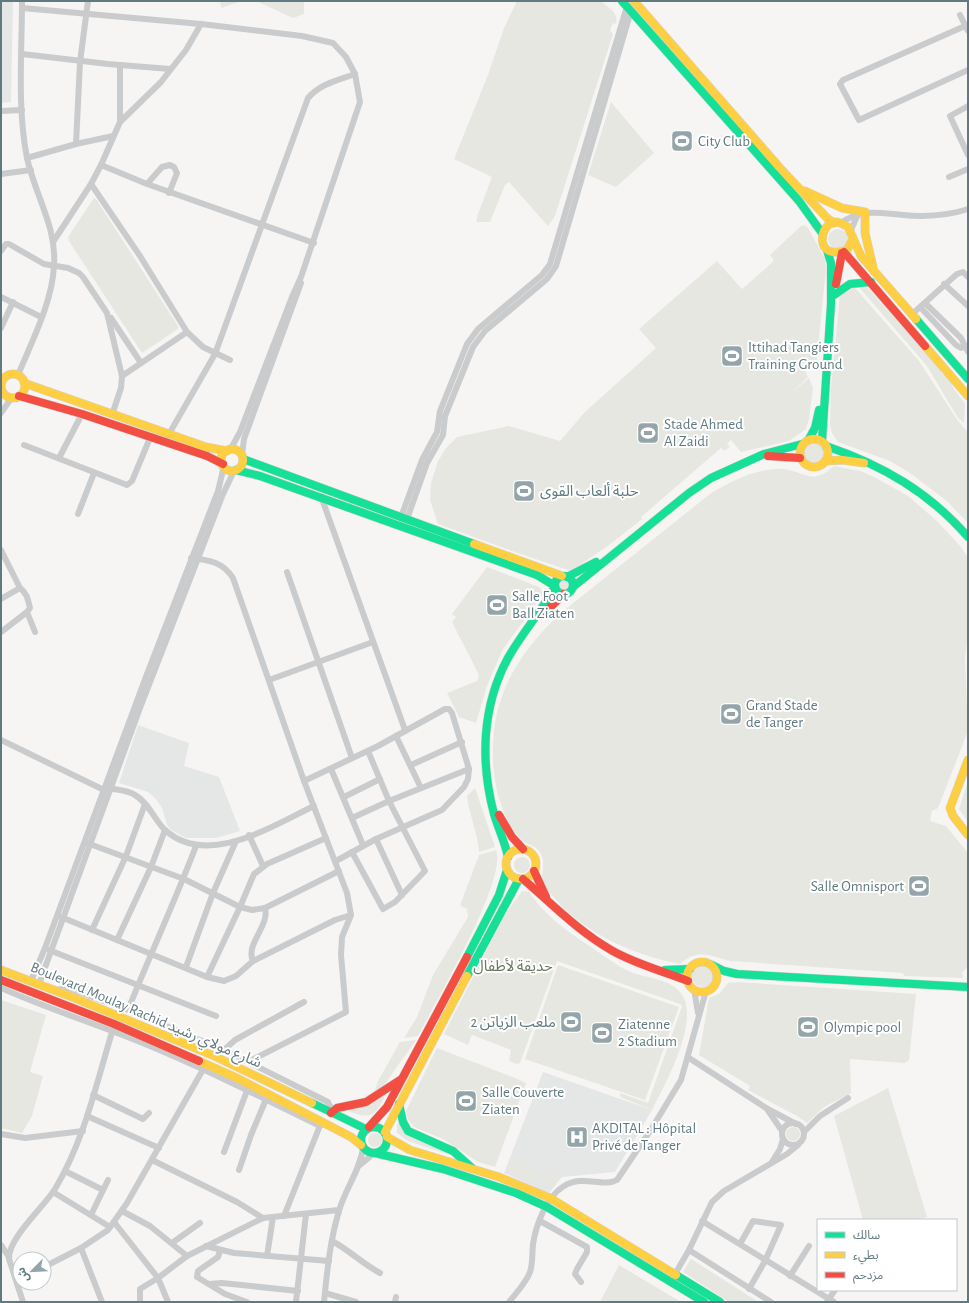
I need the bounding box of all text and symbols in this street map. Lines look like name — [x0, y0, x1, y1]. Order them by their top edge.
sports icon: City Club — [669, 128, 695, 154]
place label: City Club — [698, 134, 750, 149]
place label: Ittihad Tangiers Training Ground — [748, 340, 843, 372]
sports icon: Ittihad Tangiers Training Ground — [719, 343, 745, 369]
place label: Stade Ahmed Al Zaidi — [664, 417, 743, 449]
sports icon: Stade Ahmed Al Zaidi — [635, 420, 661, 446]
sports icon: حلبة ألعاب القوى — [511, 478, 537, 504]
place label: حلبة ألعاب القوى — [540, 482, 639, 500]
place label: Salle Foot Ball Ziaten — [512, 589, 575, 621]
sports icon: Salle Foot Ball Ziaten — [484, 592, 510, 618]
place label: Grand Stade de Tanger — [746, 698, 818, 730]
sports icon: Grand Stade de Tanger — [718, 701, 744, 727]
sports icon: Salle Omnisport — [906, 873, 932, 899]
place label: Salle Omnisport — [811, 879, 904, 894]
park label: حديقة لأطفال — [473, 958, 553, 975]
street label: Boulevard Moulay Rachid شارع مولاي رشيد — [27, 959, 264, 1074]
sports icon: ملعب الزياتن 2 — [558, 1009, 584, 1035]
sports icon: Olympic pool — [795, 1014, 821, 1040]
place label: ملعب الزياتن 2 — [470, 1015, 556, 1031]
place label: Ziatenne 2 Stadium — [618, 1017, 677, 1049]
sports icon: Ziatenne 2 Stadium — [589, 1020, 615, 1046]
place label: Olympic pool — [824, 1020, 901, 1035]
place label: Salle Couverte Ziaten — [482, 1085, 564, 1117]
sports icon: Salle Couverte Ziaten — [453, 1088, 479, 1114]
place label: AKDITAL : Hôpital Privé de Tanger — [592, 1121, 696, 1153]
hospital icon: AKDITAL : Hôpital Privé de Tanger — [564, 1124, 590, 1150]
legend — [817, 1219, 957, 1291]
text: سالك — [853, 1229, 880, 1241]
text: بطيء — [853, 1249, 879, 1265]
north arrow — [12, 1251, 52, 1291]
text: ش — [15, 1265, 32, 1284]
text: مزدحم — [853, 1269, 883, 1284]

